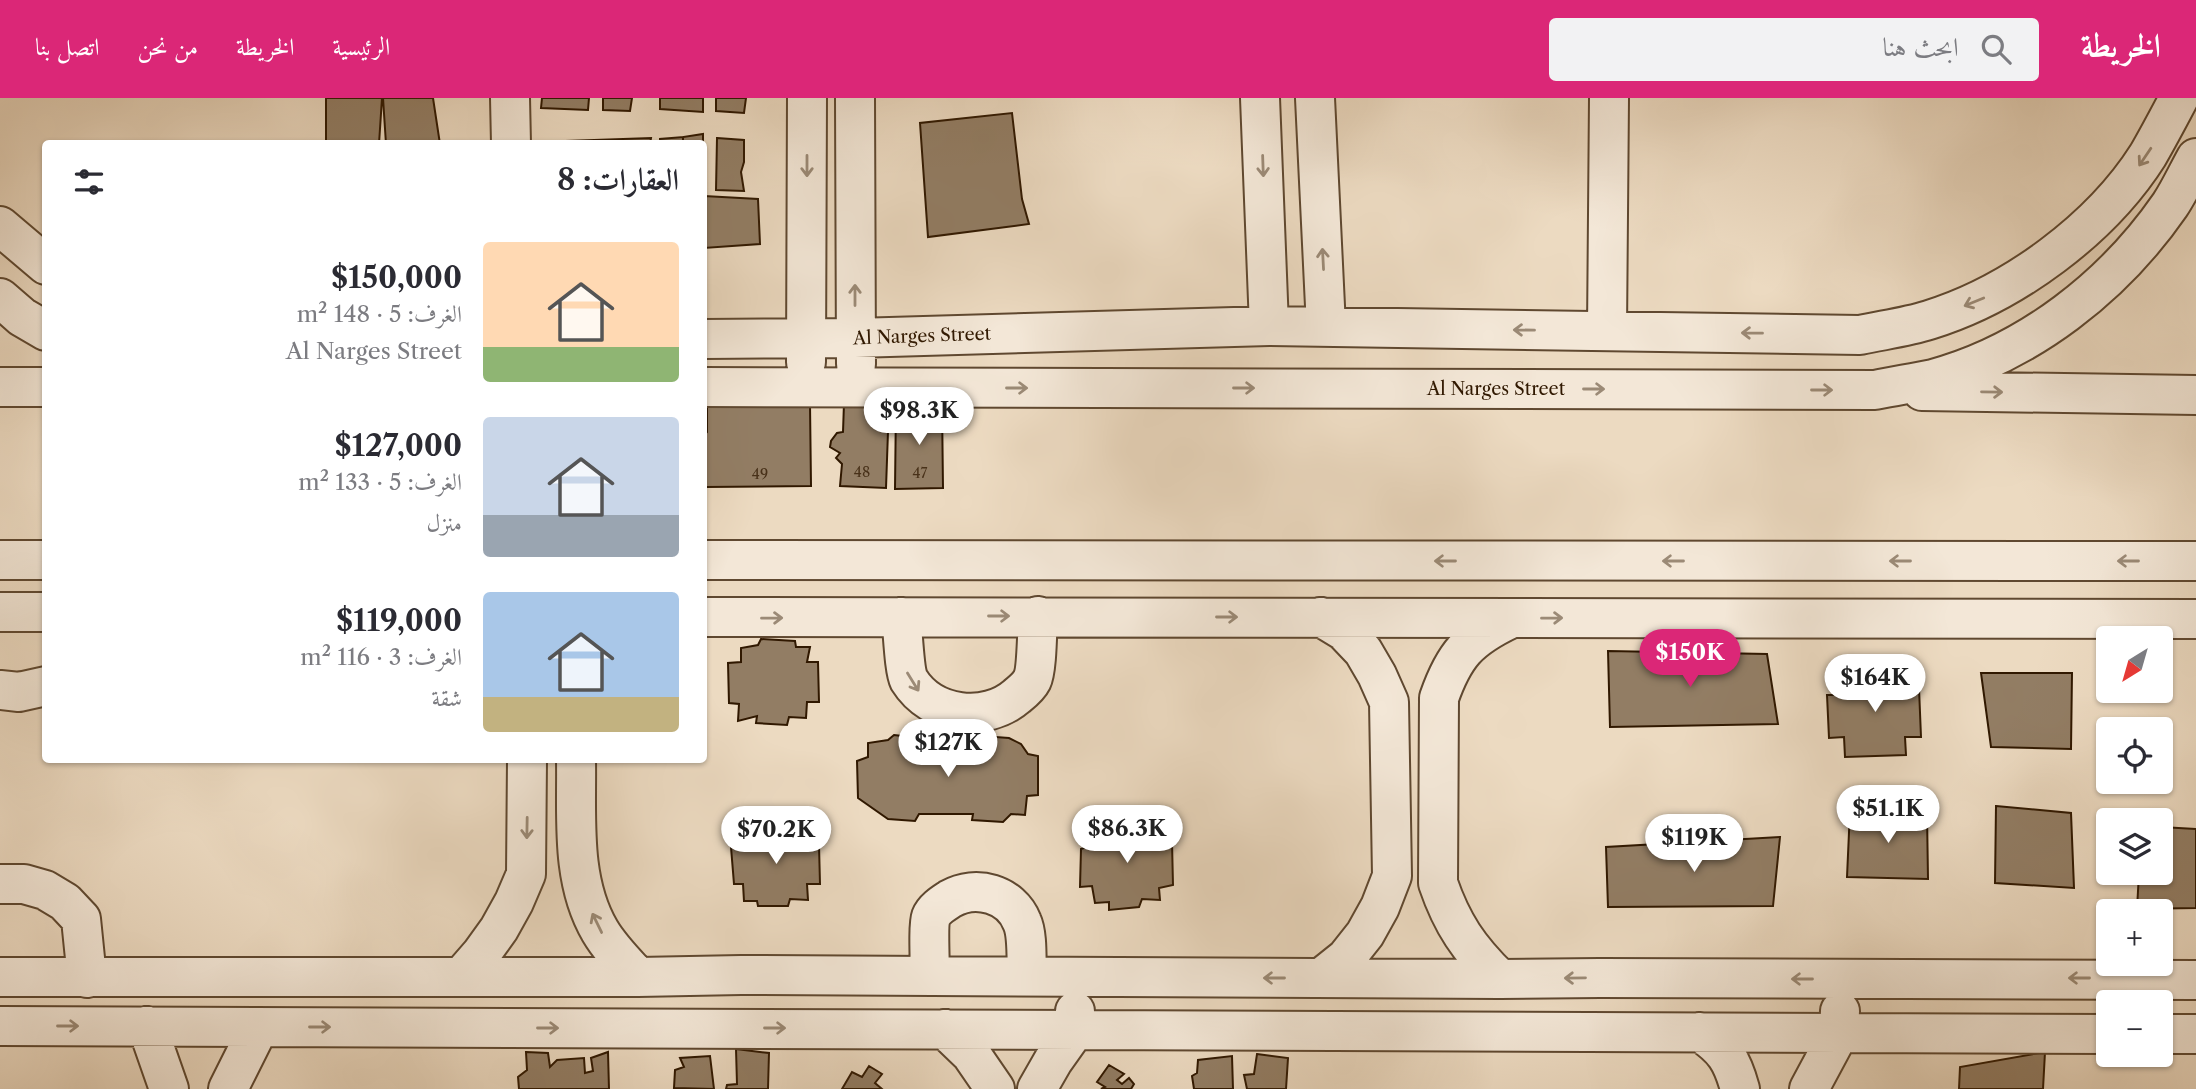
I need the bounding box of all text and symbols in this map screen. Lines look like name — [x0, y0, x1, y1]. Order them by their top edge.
search box — [1549, 18, 2039, 81]
text: الخريطة — [2081, 25, 2161, 66]
icon: search — [1977, 30, 2015, 68]
text: ابحث هنا — [1882, 31, 1959, 63]
text: اتصل بنا — [35, 32, 99, 61]
text: من نحن — [137, 32, 198, 61]
text: الخريطة — [236, 32, 294, 61]
text: الرئيسية — [332, 32, 390, 61]
one-way arrow — [2138, 147, 2152, 166]
one-way arrow — [800, 154, 814, 177]
one-way arrow — [1256, 154, 1269, 177]
text: العقارات: 8 — [557, 161, 679, 198]
icon: filters — [70, 163, 108, 201]
one-way arrow — [1316, 248, 1329, 271]
text: $150,000 — [331, 259, 462, 296]
icon: home — [539, 270, 623, 354]
one-way arrow — [848, 283, 862, 306]
one-way arrow — [1964, 296, 1985, 309]
text: الغرف: 5 · 148 m² — [297, 300, 462, 328]
street label: Al Narges Street — [852, 323, 992, 349]
one-way arrow — [1513, 323, 1536, 337]
one-way arrow — [1741, 327, 1764, 340]
text: Al Narges Street — [286, 337, 462, 365]
street label: Al Narges Street — [1426, 378, 1566, 400]
one-way arrow — [1005, 381, 1028, 395]
one-way arrow — [1232, 382, 1255, 395]
one-way arrow — [1582, 382, 1605, 396]
one-way arrow — [1810, 383, 1833, 397]
one-way arrow — [1980, 385, 2003, 399]
pin: $98.3K — [862, 388, 976, 447]
text: $98.3K — [880, 396, 958, 424]
text: $127,000 — [335, 427, 462, 464]
icon: home — [539, 445, 623, 529]
house number: 48 — [854, 463, 870, 481]
house number: 47 — [913, 464, 928, 482]
house number: 49 — [752, 465, 768, 483]
text: الغرف: 5 · 133 m² — [298, 468, 462, 496]
text: منزل — [427, 509, 462, 537]
one-way arrow — [1434, 554, 1457, 568]
one-way arrow — [1662, 554, 1685, 568]
one-way arrow — [1889, 554, 1912, 568]
one-way arrow — [2117, 554, 2140, 568]
text: $119,000 — [336, 602, 462, 639]
one-way arrow — [987, 609, 1010, 623]
one-way arrow — [1215, 610, 1238, 624]
one-way arrow — [760, 611, 783, 625]
one-way arrow — [1540, 611, 1563, 625]
icon: home — [539, 620, 623, 704]
north arrow — [2096, 626, 2174, 704]
map controls — [2096, 626, 2173, 1067]
pin: $150K — [1641, 630, 1739, 689]
text: $150K — [1656, 638, 1724, 666]
text: الغرف: 3 · 116 m² — [300, 643, 462, 671]
pin: $164K — [1826, 654, 1924, 714]
text: $164K — [1841, 663, 1909, 691]
one-way arrow — [906, 672, 921, 691]
text: شقة — [432, 684, 462, 712]
button: locate — [2096, 717, 2173, 794]
pin: $127K — [899, 720, 997, 779]
text: $127K — [914, 728, 982, 756]
pin: $51.1K — [1831, 786, 1945, 845]
text: $51.1K — [1853, 794, 1924, 822]
pin: $70.2K — [719, 806, 833, 866]
pin: $86.3K — [1070, 806, 1184, 865]
button: layers — [2096, 808, 2173, 885]
text: $86.3K — [1088, 814, 1166, 842]
pin: $119K — [1645, 814, 1743, 874]
text: $70.2K — [737, 815, 815, 843]
one-way arrow — [520, 816, 534, 839]
text: $119K — [1661, 823, 1727, 851]
button: + — [2096, 899, 2173, 976]
one-way arrow — [590, 913, 603, 934]
one-way arrow — [1263, 971, 1286, 985]
one-way arrow — [1564, 971, 1587, 985]
one-way arrow — [2068, 971, 2091, 985]
one-way arrow — [1791, 972, 1814, 985]
button: − — [2096, 990, 2173, 1067]
one-way arrow — [56, 1019, 79, 1033]
one-way arrow — [308, 1020, 331, 1034]
one-way arrow — [536, 1021, 559, 1035]
one-way arrow — [763, 1021, 786, 1035]

